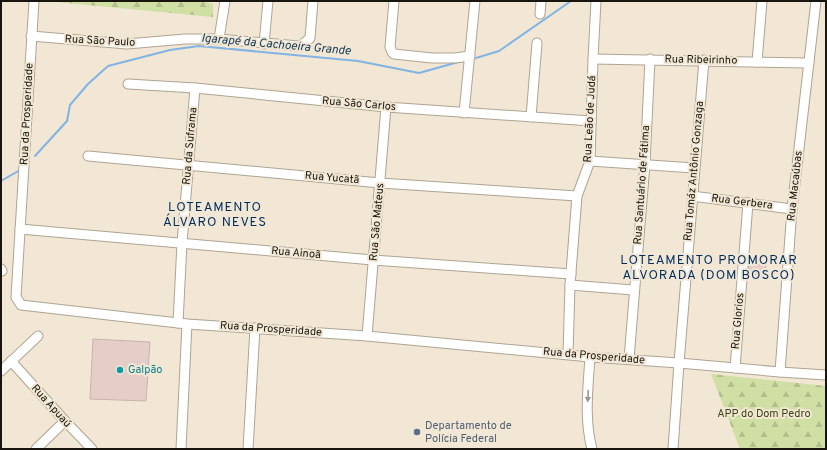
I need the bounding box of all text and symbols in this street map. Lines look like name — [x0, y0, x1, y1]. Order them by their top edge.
water label: Igarapé da Cachoeira Grande — [201, 30, 352, 60]
street label: Rua São Paulo — [64, 32, 136, 50]
street label: Rua Ribeirinho — [665, 52, 737, 68]
street label: Rua da Prosperidade — [17, 63, 37, 165]
street label: Rua Leão de Judá — [581, 75, 599, 163]
street label: Rua São Carlos — [321, 94, 397, 114]
street label: Rua Tomáz Antônio Gonzaga — [681, 100, 707, 242]
street label: Rua da Suframa — [180, 106, 200, 185]
street label: Rua Santuário de Fátima — [631, 125, 653, 245]
street label: Rua Macaúbas — [784, 150, 806, 222]
street label: Rua Yucatã — [304, 169, 360, 187]
street label: Rua São Mateus — [367, 182, 387, 262]
street label: Rua Gerbera — [710, 191, 774, 213]
district label: LOTEAMENTO ÁLVARO NEVES — [163, 200, 267, 231]
street label: Rua Ainoã — [271, 244, 322, 262]
district label: LOTEAMENTO PROMORAR ALVORADA (DOM BOSCO) — [620, 253, 798, 284]
street label: Rua Glorios — [729, 292, 747, 350]
street label: Rua da Prosperidade — [220, 318, 323, 340]
street label: Rua da Prosperidade — [543, 345, 646, 367]
place label: Galpão — [128, 363, 162, 377]
marker: Galpão — [115, 365, 125, 375]
street label: Rua Apuaú — [28, 382, 74, 430]
one-way arrow — [585, 390, 591, 403]
park label: APP do Dom Pedro — [717, 407, 811, 421]
place label: Departamento de Polícia Federal — [425, 419, 512, 446]
marker: Departamento de Polícia Federal — [412, 427, 422, 437]

